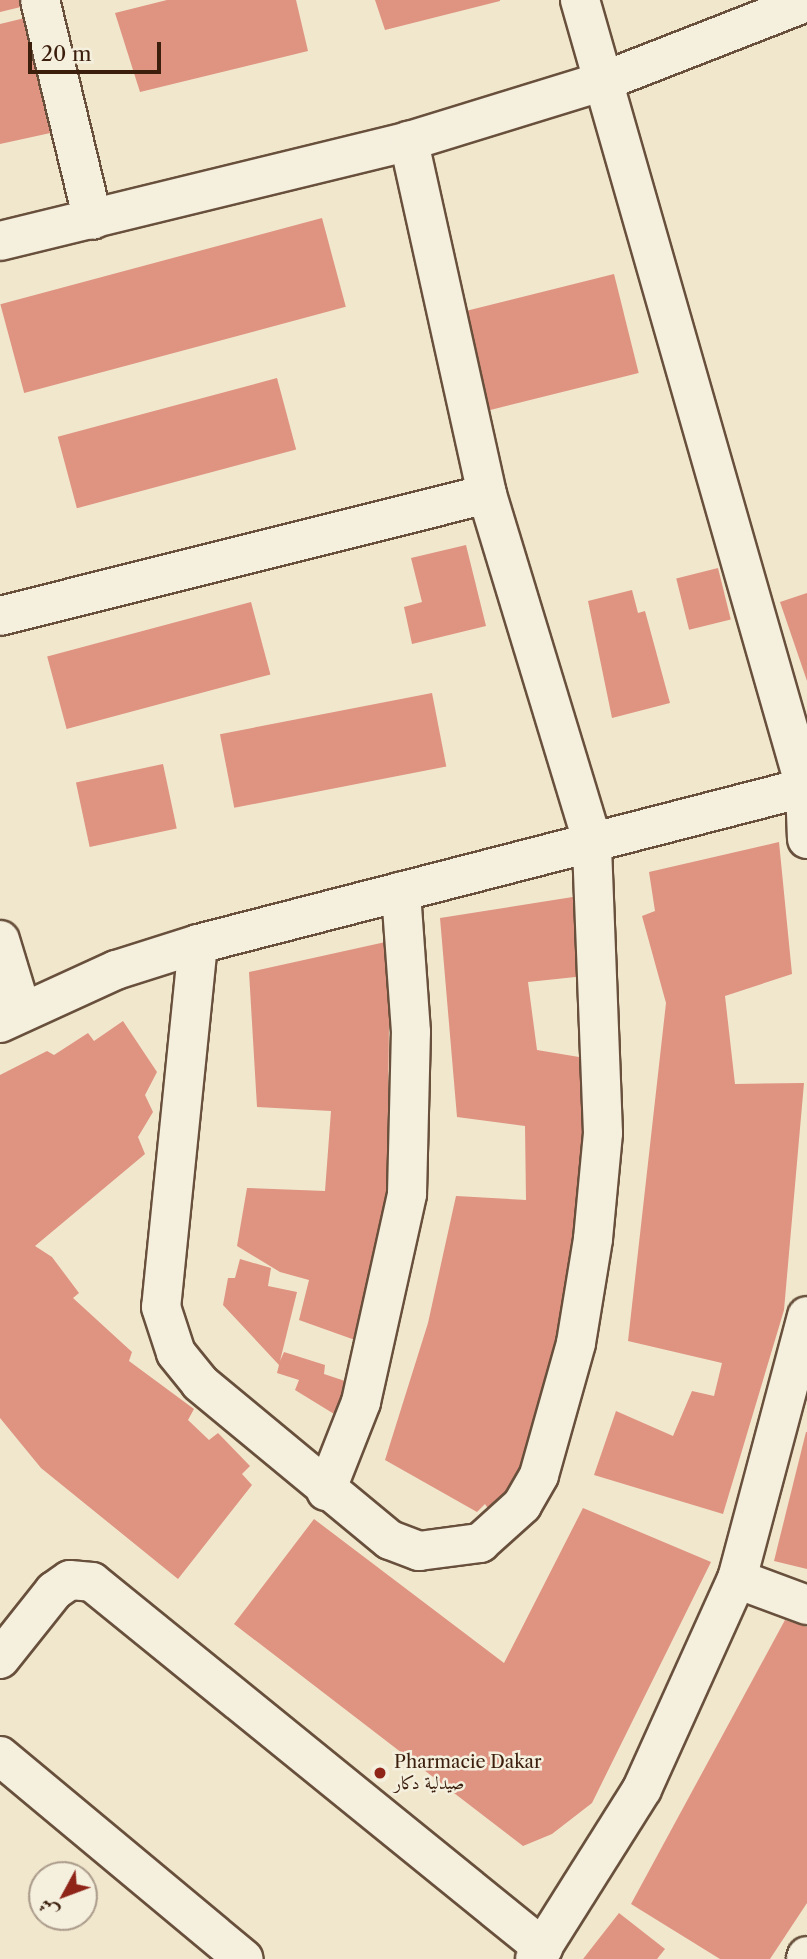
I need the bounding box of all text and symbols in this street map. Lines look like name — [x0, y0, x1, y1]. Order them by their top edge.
scale bar — [32, 28, 164, 72]
text: 20 m — [41, 41, 92, 66]
place label: Pharmacie Dakar صيدلية دكار — [394, 1752, 541, 1795]
marker: Pharmacie Dakar صيدلية دكار — [372, 1765, 388, 1781]
north arrow — [28, 1861, 98, 1931]
text: ش — [33, 1894, 63, 1923]

